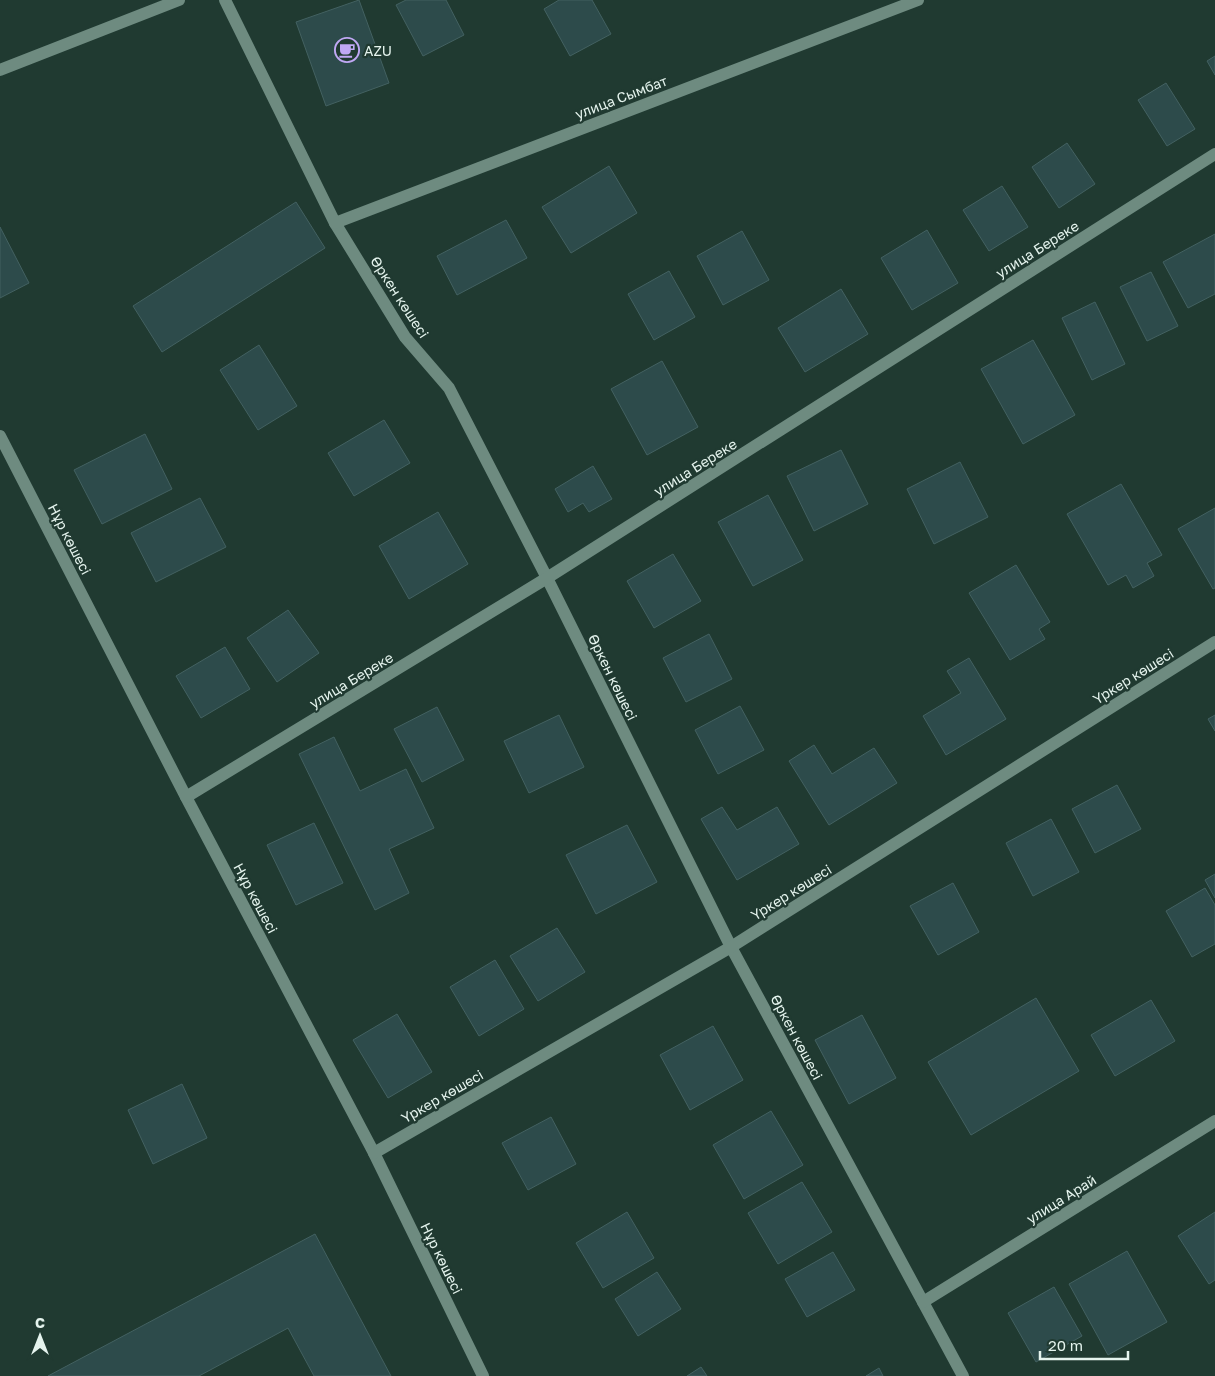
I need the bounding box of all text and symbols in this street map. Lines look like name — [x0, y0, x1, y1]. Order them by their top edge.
cafe icon: AZU — [334, 37, 360, 63]
place label: AZU — [364, 42, 392, 59]
street label: улица Сымбат — [573, 72, 670, 122]
street label: улица Береке — [992, 217, 1082, 281]
street label: Өркен көшесі — [367, 253, 433, 341]
street label: улица Береке — [650, 435, 740, 499]
street label: Нұр көшесі — [44, 501, 95, 578]
street label: Өркен көшесі — [585, 631, 641, 723]
street label: Үркер көшесі — [1089, 644, 1177, 708]
street label: улица Береке — [306, 648, 396, 712]
street label: Нұр көшесі — [229, 860, 282, 937]
street label: Үркер көшесі — [747, 860, 835, 924]
street label: Өркен көшесі — [767, 992, 827, 1082]
street label: Үркер көшесі — [398, 1066, 486, 1126]
street label: улица Арай — [1023, 1171, 1099, 1227]
street label: Нұр көшесі — [417, 1220, 467, 1297]
north arrow — [15, 1311, 65, 1361]
text: С — [35, 1314, 45, 1331]
scale bar — [1040, 1328, 1128, 1360]
text: 20 m — [1048, 1336, 1083, 1354]

